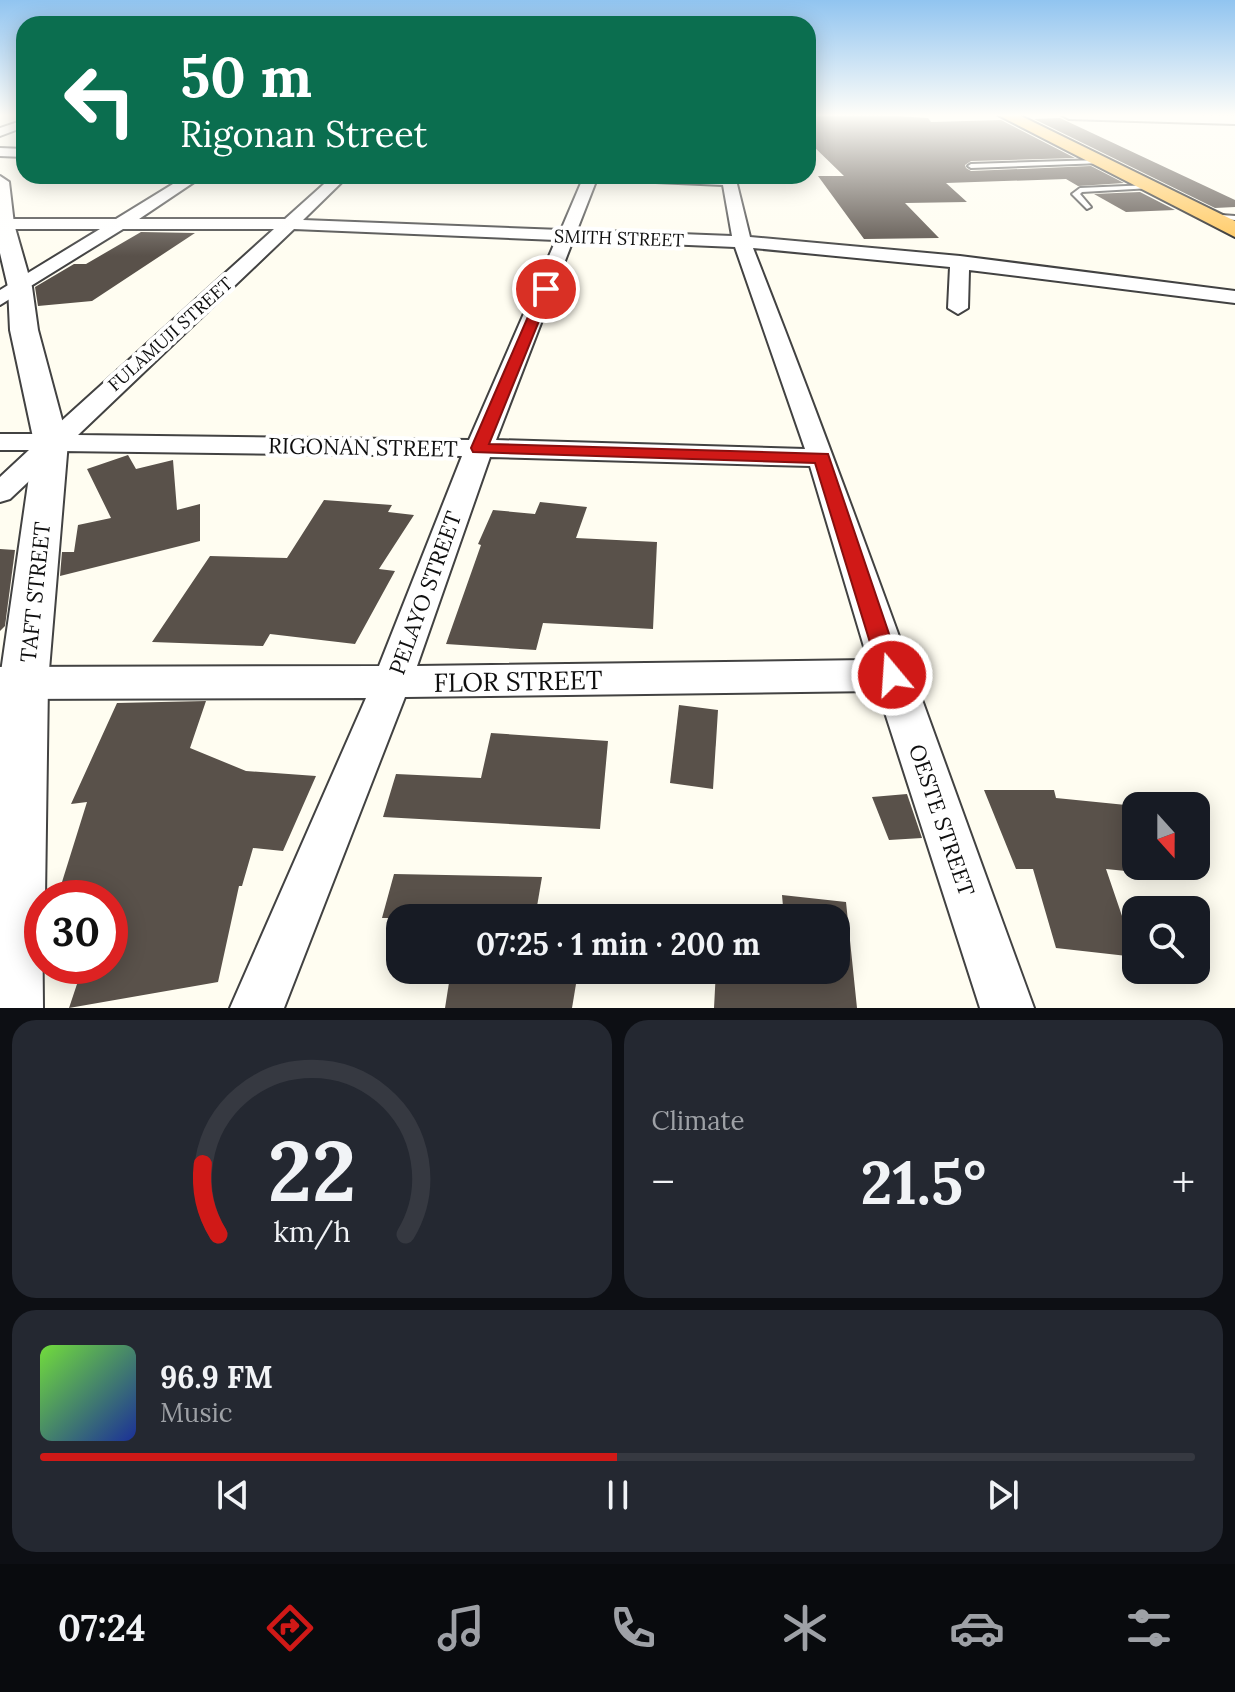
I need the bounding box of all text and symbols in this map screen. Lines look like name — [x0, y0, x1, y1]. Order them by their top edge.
text: 50 m — [180, 41, 312, 112]
icon: left — [48, 48, 152, 152]
text: Rigonan Street — [180, 111, 427, 157]
street label: SMITH STREET — [554, 224, 685, 252]
pin — [512, 255, 580, 323]
icon: arrive — [524, 267, 568, 311]
street label: FULAMUJI STREET — [103, 272, 237, 396]
street label: RIGONAN STREET — [268, 431, 458, 463]
street label: PELAYO STREET — [382, 508, 468, 678]
street label: TAFT STREET — [14, 520, 56, 664]
position arrow — [850, 633, 934, 717]
street label: FLOR STREET — [433, 663, 603, 699]
street label: OESTE STREET — [903, 740, 981, 900]
north arrow — [1122, 792, 1210, 880]
map controls — [1122, 792, 1210, 984]
speed limit sign: 30 — [24, 880, 128, 984]
button: search — [1122, 896, 1210, 984]
text: 07:25 · 1 min · 200 m — [476, 925, 760, 963]
text: Climate — [652, 1104, 745, 1137]
text: 22 — [267, 1117, 356, 1224]
text: 21.5° — [860, 1144, 986, 1220]
text: − — [652, 1154, 675, 1210]
text: + — [1172, 1154, 1195, 1210]
text: km/h — [273, 1213, 350, 1250]
text: 96.9 FM — [160, 1358, 273, 1396]
text: Music — [160, 1396, 233, 1429]
icon: previous — [211, 1473, 255, 1517]
icon: pause — [596, 1473, 640, 1517]
icon: next — [981, 1473, 1025, 1517]
icon: directions — [262, 1600, 318, 1656]
icon: music — [433, 1600, 489, 1656]
icon: phone — [605, 1600, 661, 1656]
icon: climate — [777, 1600, 833, 1656]
icon: car — [949, 1600, 1005, 1656]
icon: filters — [1121, 1600, 1177, 1656]
text: 07:24 — [58, 1605, 146, 1651]

